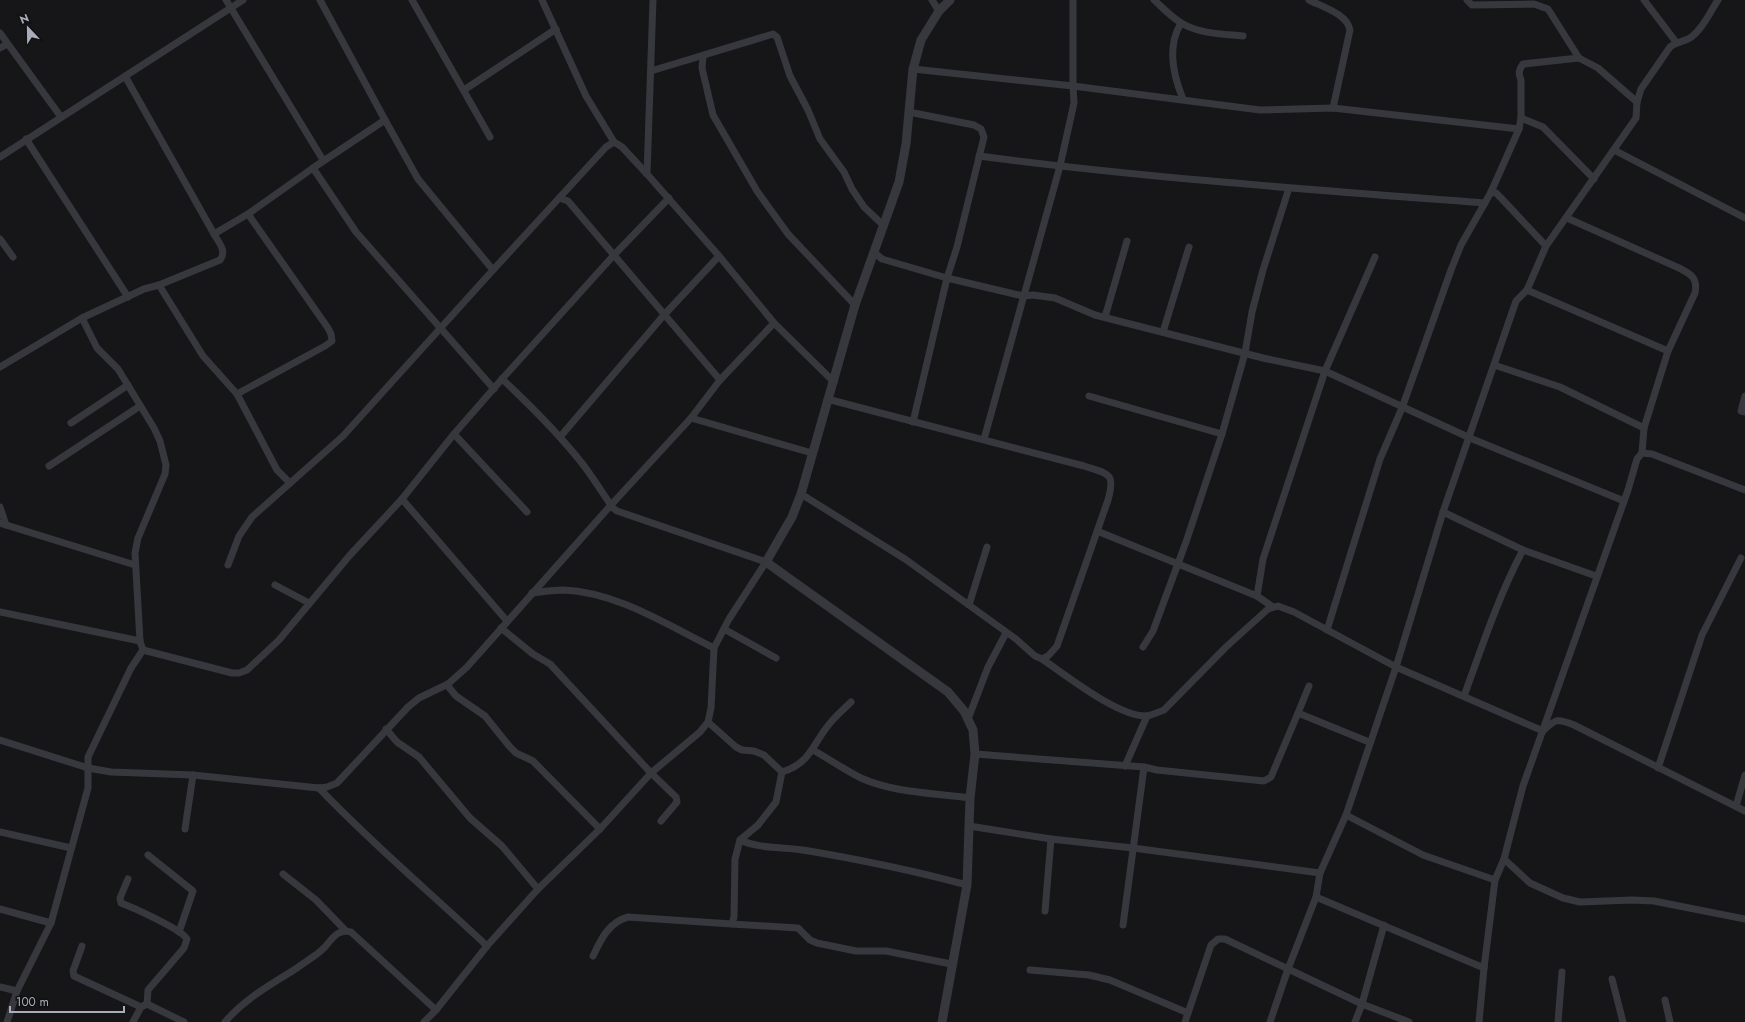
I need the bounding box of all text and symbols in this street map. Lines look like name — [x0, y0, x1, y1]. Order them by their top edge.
north arrow — [8, 8, 48, 48]
text: N — [17, 10, 31, 28]
scale bar — [10, 988, 124, 1014]
text: 100 m — [16, 993, 49, 1011]

